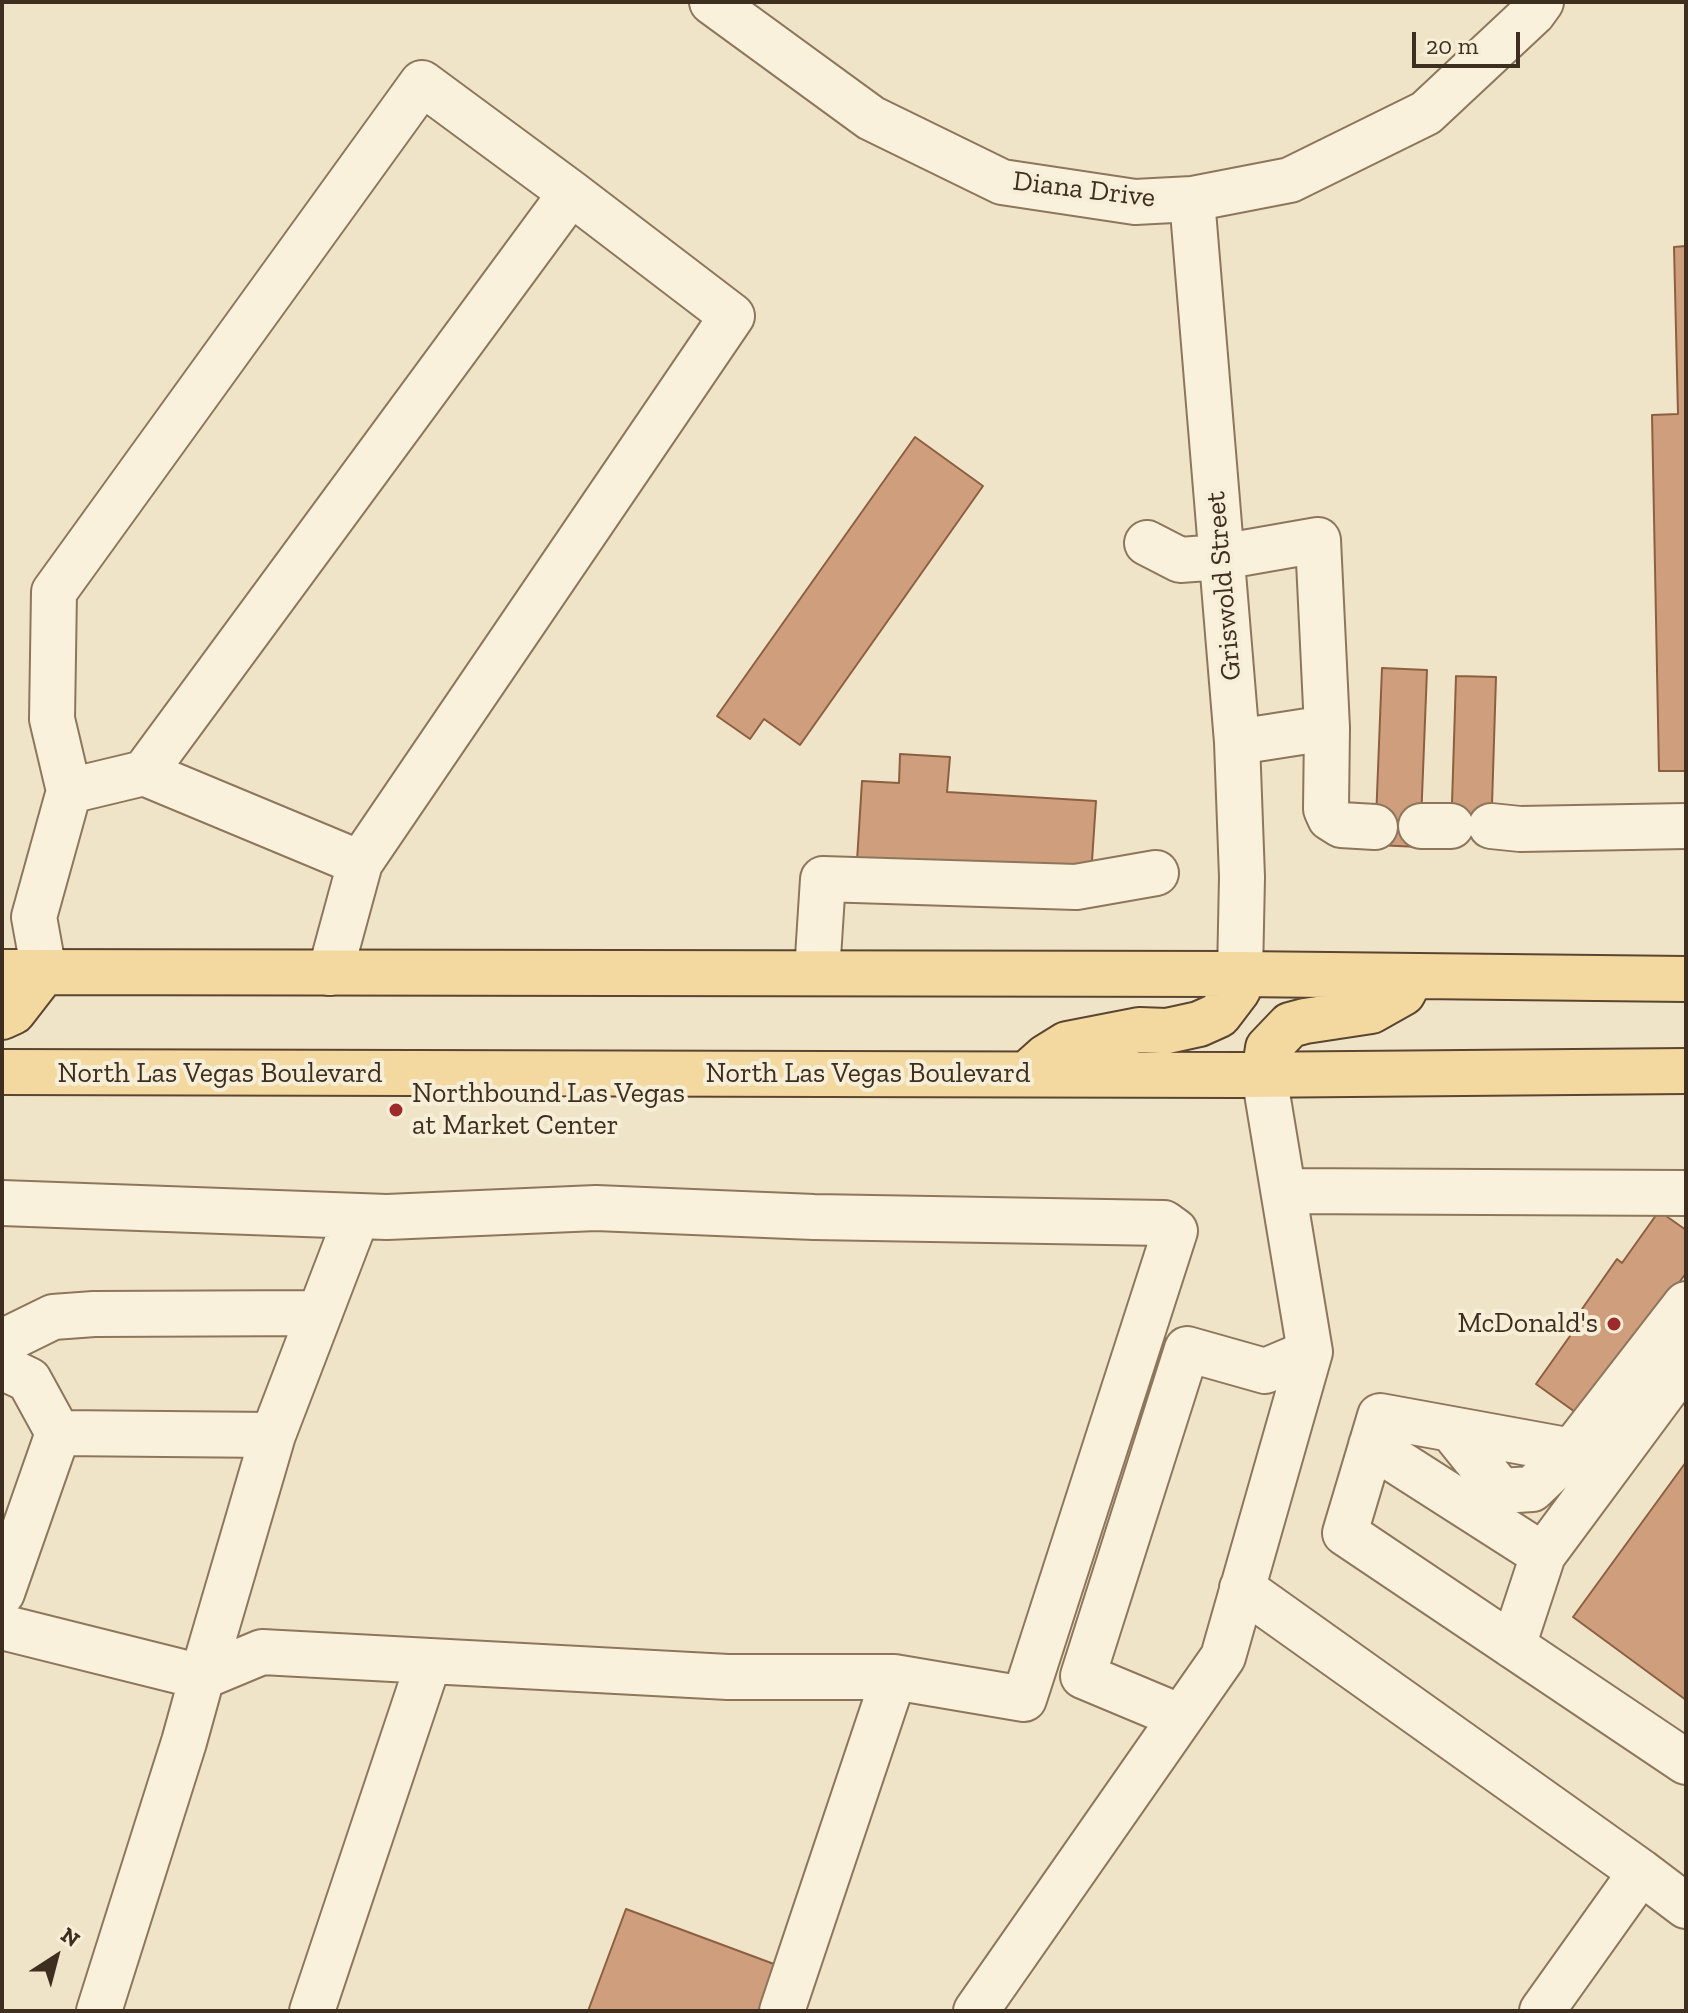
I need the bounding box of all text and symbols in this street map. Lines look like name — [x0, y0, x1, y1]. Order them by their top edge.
scale bar — [1416, 16, 1524, 66]
text: 20 m — [1426, 31, 1478, 60]
street label: Diana Drive — [1011, 165, 1157, 215]
street label: Griswold Street — [1199, 490, 1249, 682]
street label: North Las Vegas Boulevard — [58, 1057, 382, 1091]
street label: North Las Vegas Boulevard — [706, 1057, 1030, 1091]
place label: Northbound Las Vegas at Market Center — [412, 1077, 685, 1143]
marker: Northbound Las Vegas at Market Center — [387, 1101, 405, 1119]
place label: McDonald's — [1458, 1307, 1598, 1341]
marker: McDonald's — [1605, 1315, 1623, 1333]
north arrow — [16, 1917, 96, 1997]
text: N — [56, 1921, 85, 1953]

